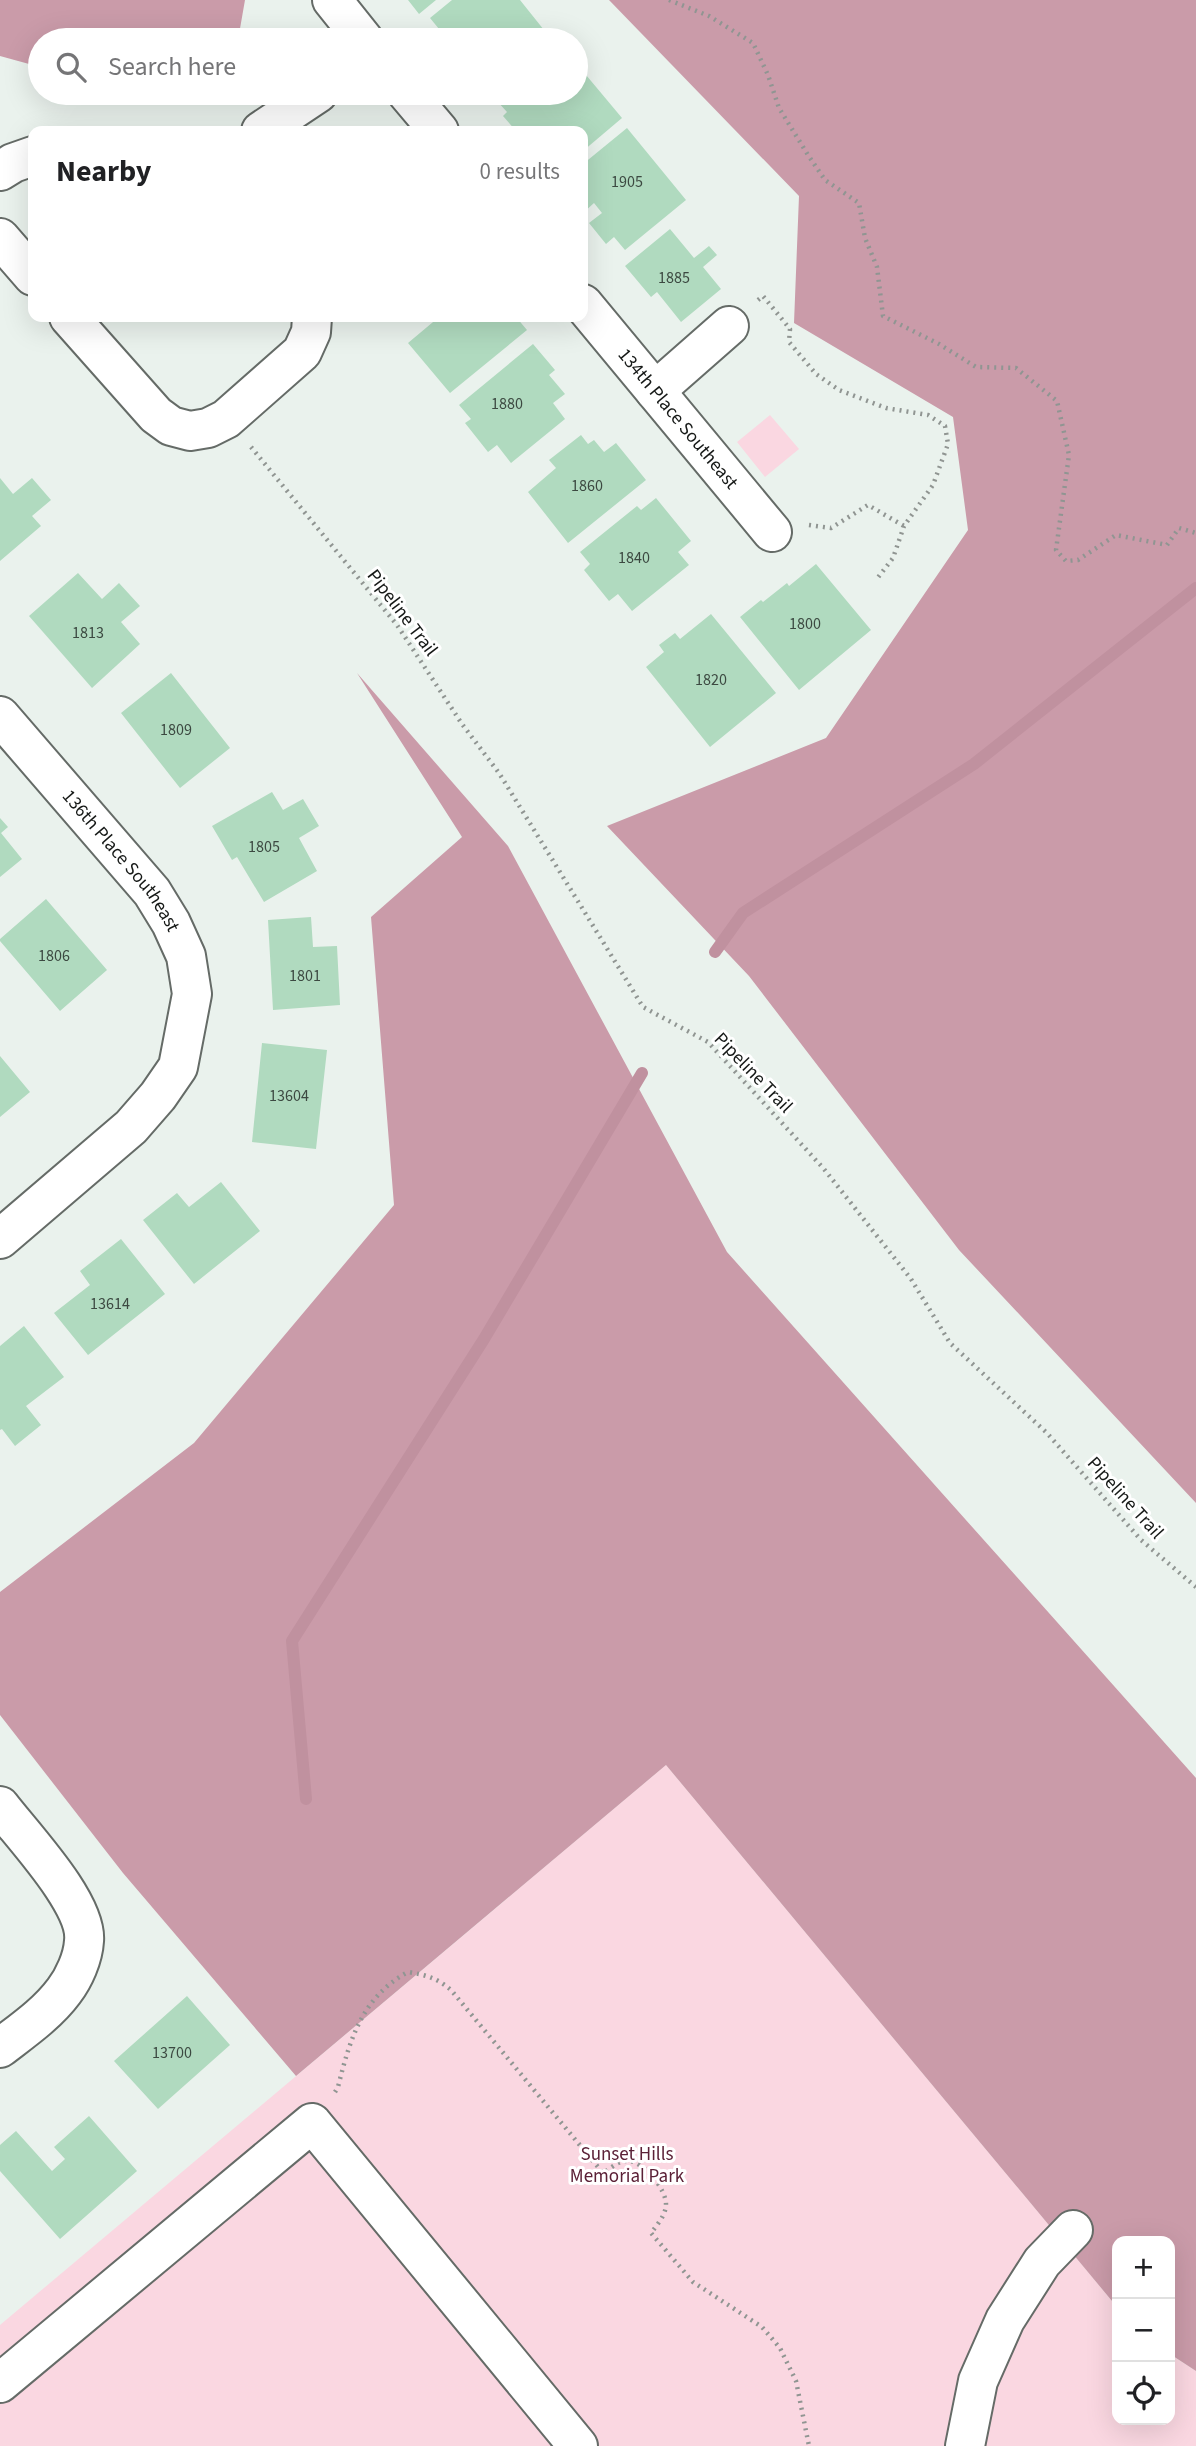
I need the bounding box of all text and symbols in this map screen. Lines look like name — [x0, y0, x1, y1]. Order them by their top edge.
search box — [28, 28, 588, 105]
icon: search — [52, 48, 90, 86]
text: Search here — [108, 48, 236, 85]
text: Nearby — [56, 150, 151, 193]
text: 0 results — [480, 155, 560, 188]
house number: 1905 — [611, 171, 643, 193]
house number: 1885 — [658, 267, 690, 289]
street label: 134th Place Southeast — [612, 342, 745, 496]
house number: 1880 — [491, 393, 523, 415]
house number: 1860 — [571, 475, 603, 497]
house number: 1840 — [618, 547, 650, 569]
street label: Pipeline Trail — [360, 564, 444, 662]
house number: 1800 — [789, 613, 821, 635]
house number: 1813 — [72, 622, 104, 644]
house number: 1820 — [695, 669, 727, 691]
house number: 1809 — [160, 719, 192, 741]
street label: 136th Place Southeast — [56, 784, 187, 936]
house number: 1805 — [248, 836, 280, 858]
house number: 1806 — [38, 945, 70, 967]
house number: 1801 — [289, 965, 321, 987]
street label: Pipeline Trail — [707, 1027, 799, 1120]
house number: 13604 — [269, 1085, 309, 1107]
house number: 13614 — [90, 1293, 130, 1315]
street label: Pipeline Trail — [1080, 1451, 1170, 1545]
house number: 13700 — [152, 2042, 192, 2064]
park label: Sunset Hills Memorial Park — [570, 2141, 685, 2190]
map controls — [1112, 2236, 1175, 2425]
button: + — [1112, 2236, 1175, 2299]
button: − — [1112, 2299, 1175, 2362]
button: locate — [1112, 2362, 1175, 2425]

